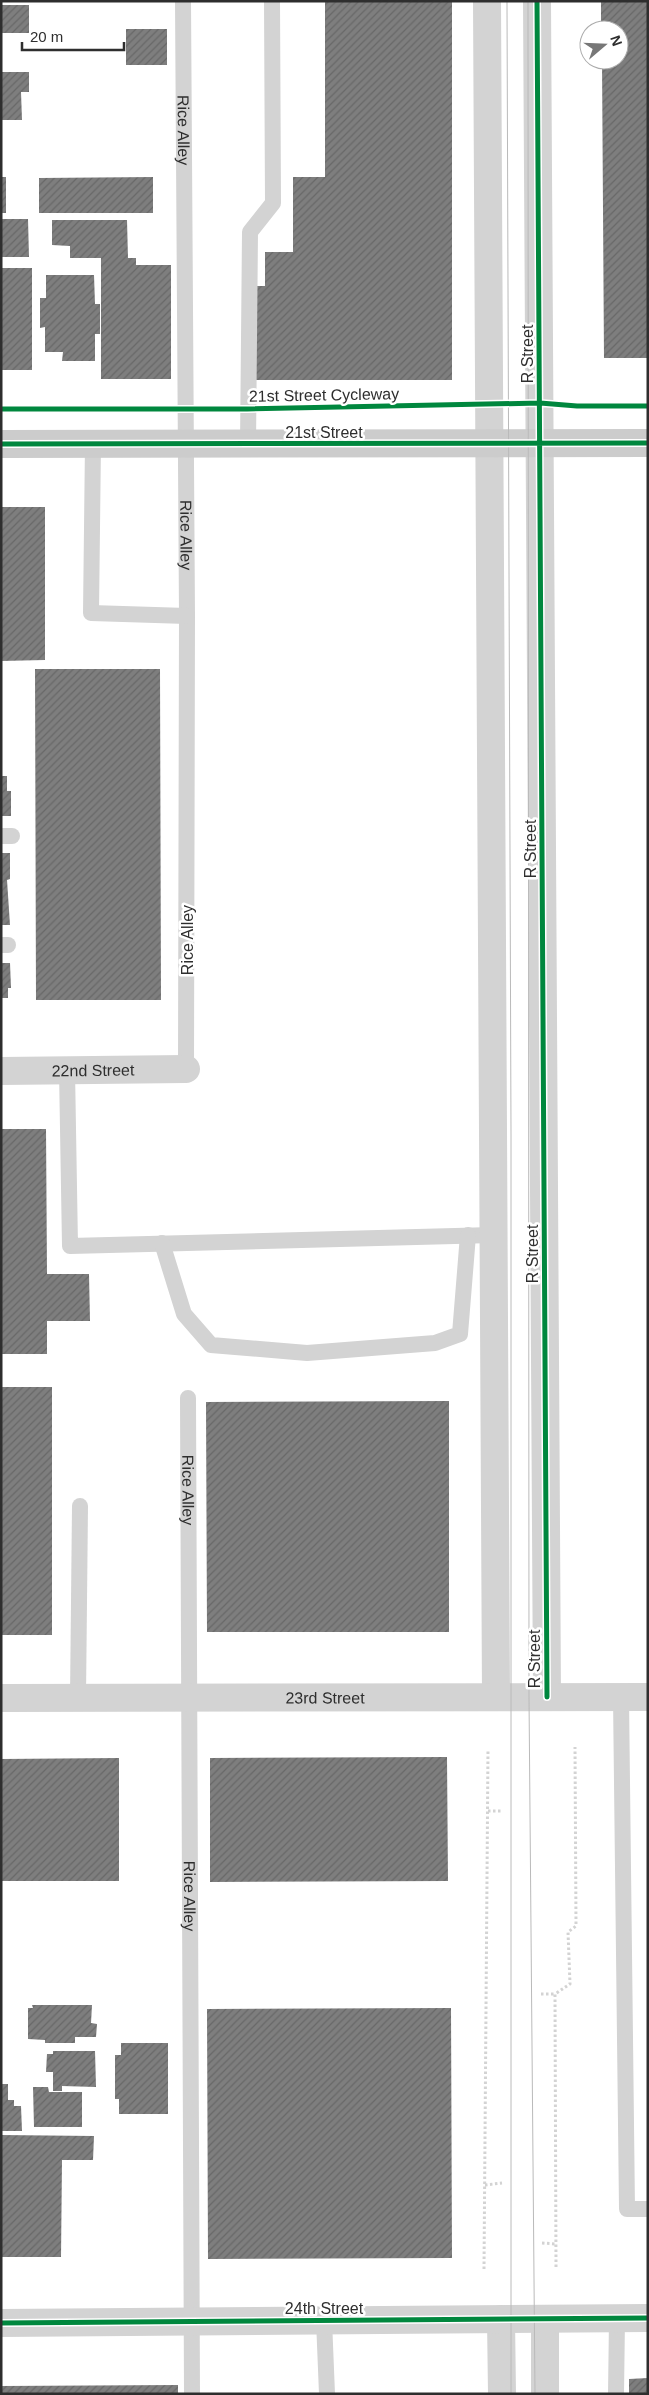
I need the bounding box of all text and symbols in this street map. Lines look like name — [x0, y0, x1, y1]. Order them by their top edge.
scale bar — [22, 20, 125, 52]
north arrow — [579, 20, 629, 70]
text: 20 m — [30, 28, 63, 45]
text: N — [607, 33, 626, 48]
street label: Rice Alley — [175, 95, 193, 165]
street label: R Street — [519, 324, 536, 383]
street label: 21st Street Cycleway — [249, 385, 399, 405]
street label: 21st Street — [285, 424, 363, 441]
street label: Rice Alley — [178, 500, 195, 570]
street label: R Street — [522, 819, 539, 878]
street label: Rice Alley — [179, 905, 196, 975]
street label: 22nd Street — [52, 1061, 135, 1079]
street label: R Street — [524, 1224, 541, 1283]
street label: Rice Alley — [180, 1455, 197, 1525]
street label: R Street — [526, 1629, 543, 1688]
street label: 23rd Street — [285, 1689, 365, 1706]
street label: Rice Alley — [181, 1861, 199, 1931]
street label: 24th Street — [285, 2300, 364, 2317]

